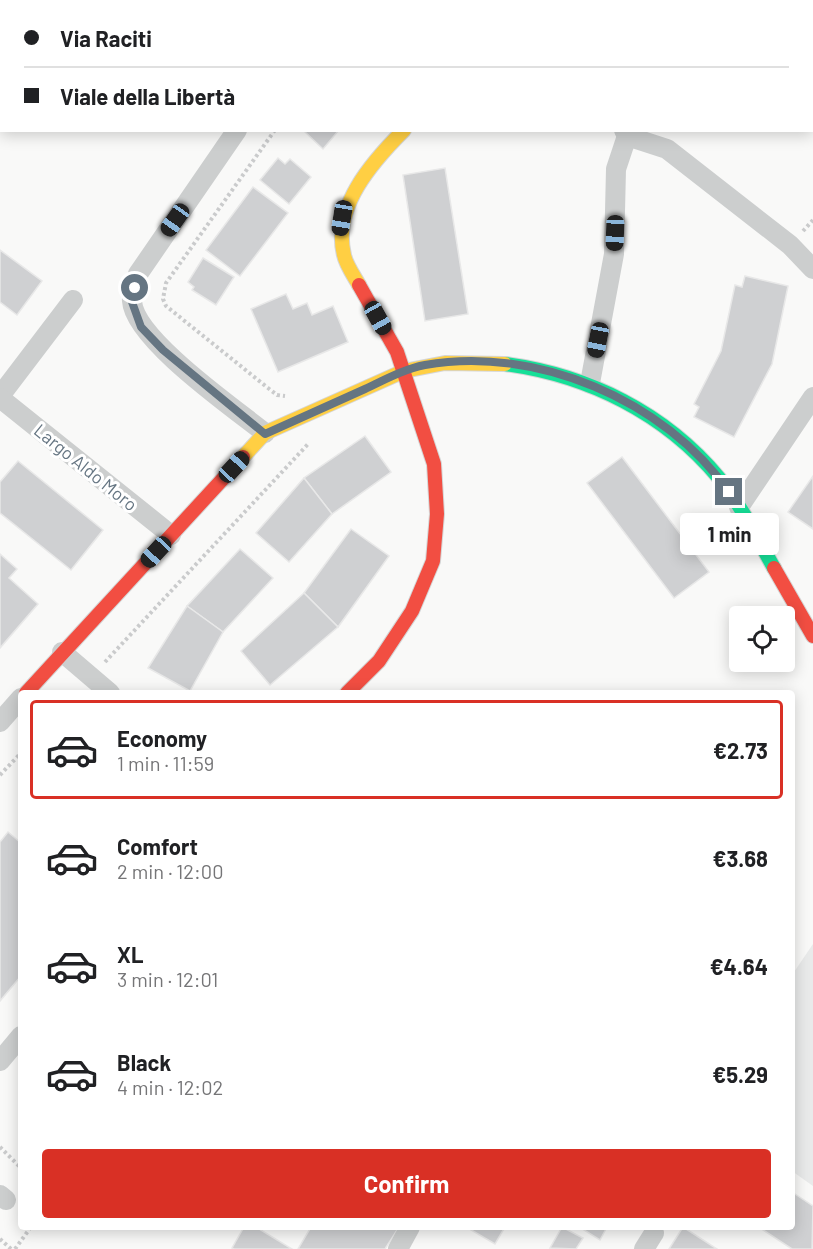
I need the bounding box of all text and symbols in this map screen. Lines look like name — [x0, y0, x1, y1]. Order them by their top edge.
text: Via Raciti — [60, 25, 152, 51]
text: Viale della Libertà — [60, 83, 235, 109]
car — [330, 199, 354, 237]
car — [157, 200, 193, 240]
car — [605, 215, 625, 251]
route start — [121, 274, 148, 301]
car — [361, 298, 395, 338]
car — [586, 321, 610, 359]
street label: Largo Aldo Moro — [30, 419, 142, 515]
car — [215, 448, 253, 486]
route end — [715, 478, 742, 505]
callout: 1 min — [680, 513, 778, 555]
text: 1 min — [708, 522, 751, 546]
car — [137, 533, 175, 571]
map controls — [729, 606, 795, 672]
button: locate — [729, 606, 795, 672]
icon: car — [45, 723, 99, 777]
text: Economy — [117, 725, 207, 751]
text: €2.73 — [713, 737, 768, 763]
text: 1 min · 11:59 — [117, 751, 214, 775]
icon: car — [45, 831, 99, 885]
text: Comfort — [117, 833, 198, 859]
text: €3.68 — [713, 845, 768, 871]
text: 2 min · 12:00 — [117, 859, 223, 883]
icon: car — [45, 939, 99, 993]
text: XL — [117, 941, 143, 967]
text: €4.64 — [710, 953, 768, 979]
text: 3 min · 12:01 — [117, 967, 218, 991]
icon: car — [45, 1047, 99, 1101]
text: Black — [117, 1049, 171, 1075]
text: €5.29 — [712, 1061, 768, 1087]
text: 4 min · 12:02 — [117, 1075, 223, 1099]
button: Confirm — [42, 1149, 771, 1218]

